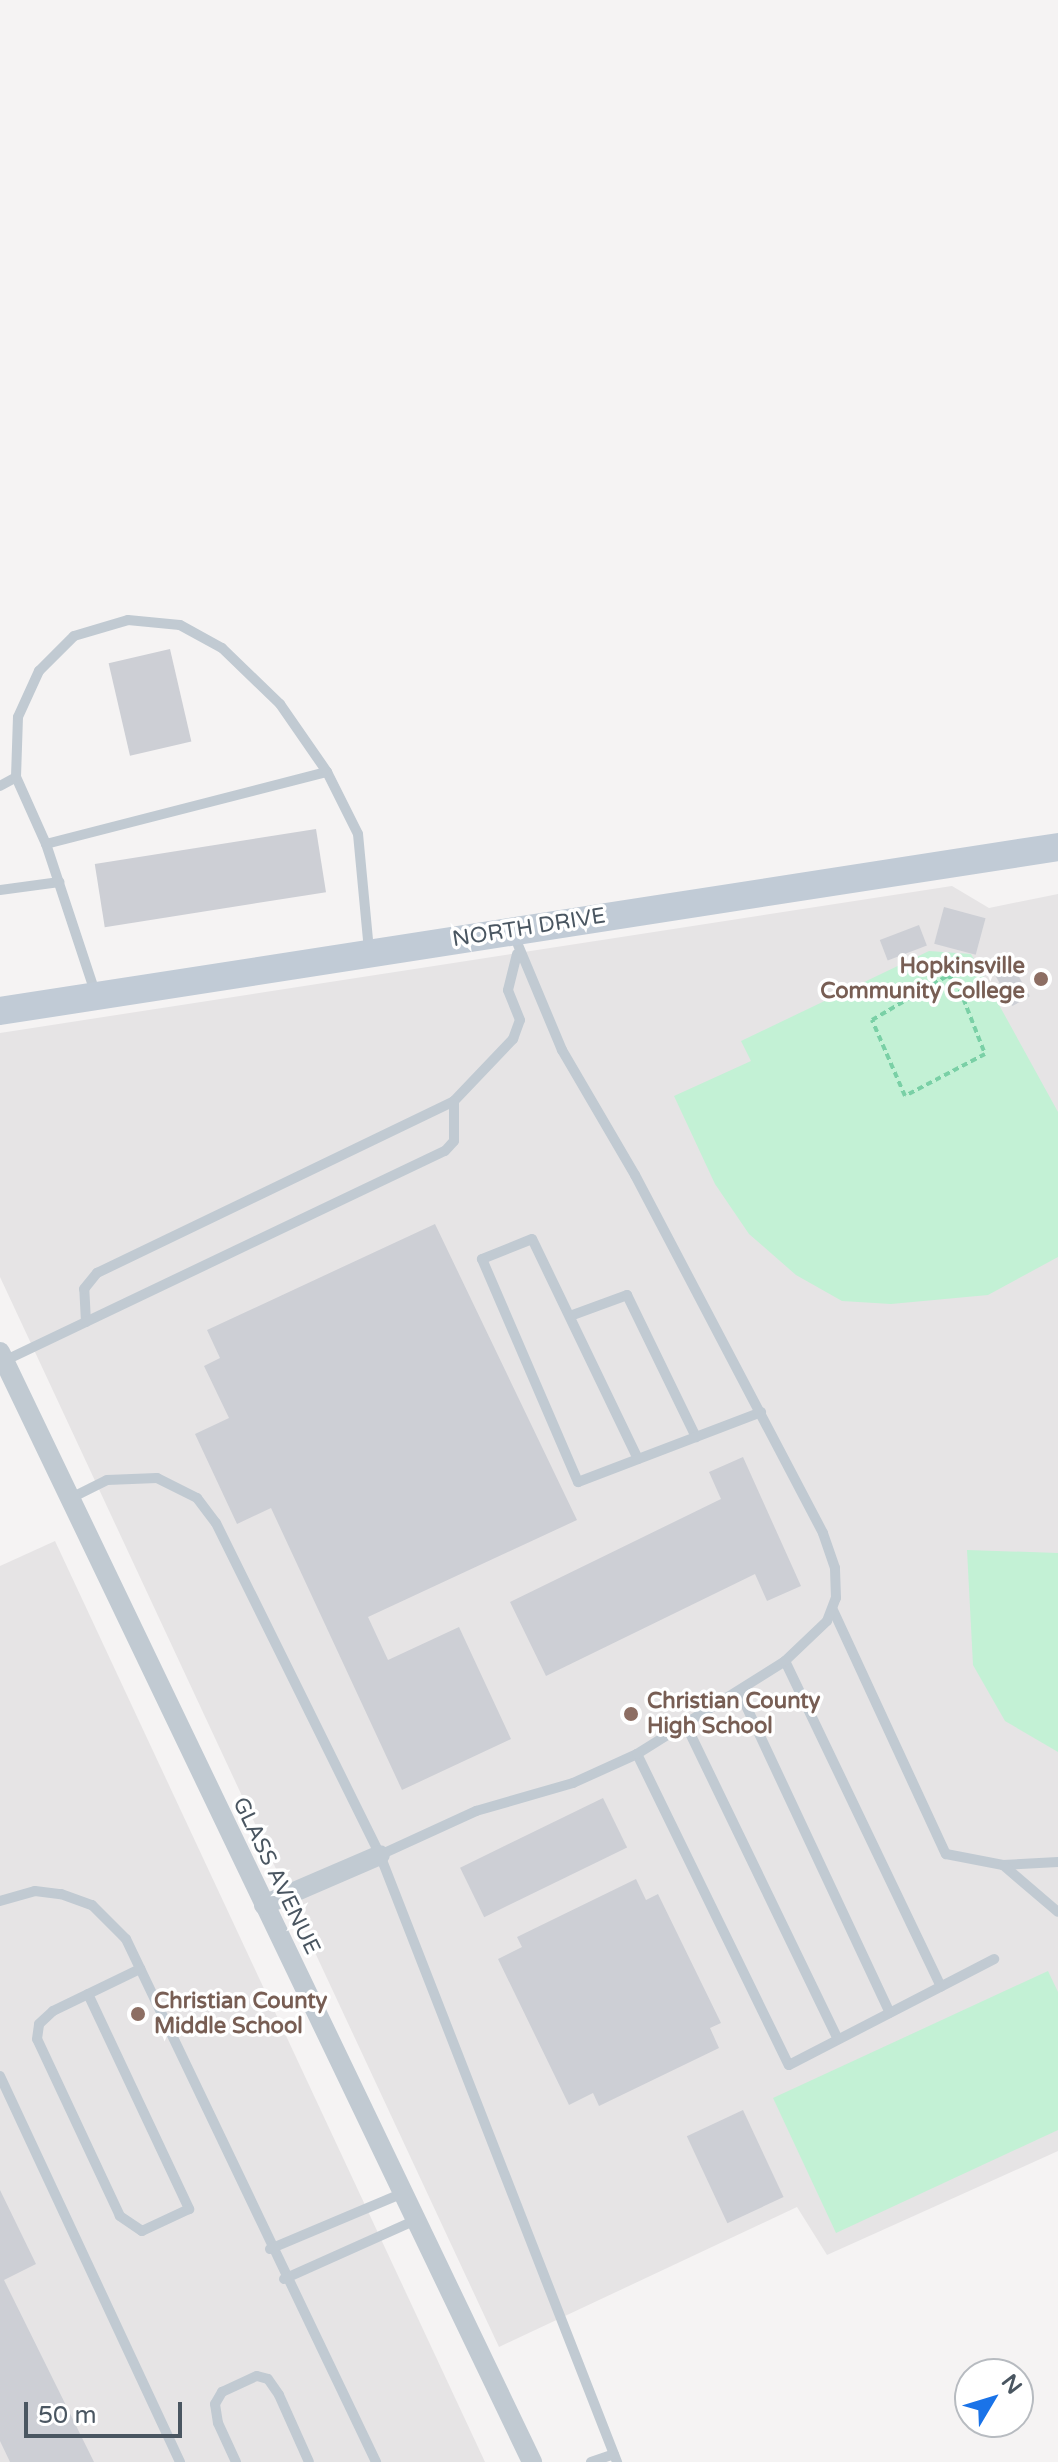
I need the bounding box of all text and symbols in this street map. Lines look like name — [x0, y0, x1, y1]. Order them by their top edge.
street label: NORTH DRIVE — [451, 903, 607, 953]
place label: Hopkinsville Community College — [820, 953, 1025, 1004]
marker: Hopkinsville Community College — [1032, 970, 1050, 988]
place label: Christian County High School — [647, 1688, 820, 1740]
marker: Christian County High School — [622, 1705, 640, 1723]
street label: GLASS AVENUE — [227, 1793, 325, 1959]
place label: Christian County Middle School — [154, 1988, 327, 2040]
marker: Christian County Middle School — [129, 2005, 147, 2023]
north arrow — [954, 2358, 1034, 2438]
text: N — [996, 2369, 1027, 2399]
scale bar — [28, 2386, 186, 2436]
text: 50 m — [38, 2401, 96, 2430]

